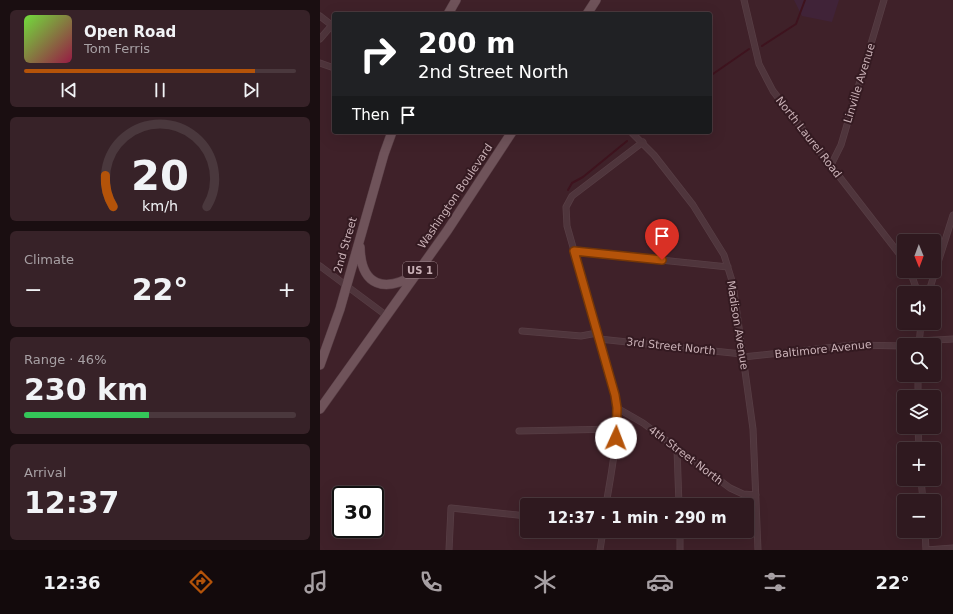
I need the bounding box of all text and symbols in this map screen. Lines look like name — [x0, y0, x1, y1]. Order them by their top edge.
text: Open Road — [84, 23, 176, 41]
text: 200 m — [418, 27, 515, 60]
icon: right — [352, 28, 404, 80]
text: Tom Ferris — [84, 41, 150, 56]
street label: Linville Avenue — [841, 41, 878, 125]
text: 2nd Street North — [418, 61, 569, 82]
icon: previous — [58, 79, 80, 101]
icon: pause — [149, 79, 171, 101]
icon: next — [240, 79, 262, 101]
street label: North Laurel Road — [773, 94, 844, 180]
icon: arrive — [397, 104, 419, 126]
text: Then — [352, 106, 389, 124]
street label: Washington Boulevard — [415, 141, 495, 251]
text: 20 — [131, 150, 189, 199]
text: km/h — [142, 197, 178, 213]
street label: 2nd Street — [331, 215, 360, 275]
pin — [645, 219, 679, 260]
icon: arrive — [651, 225, 673, 247]
north arrow — [897, 234, 941, 278]
map controls — [897, 234, 941, 538]
text: Climate — [24, 252, 74, 267]
road number: US 1 — [403, 262, 437, 278]
text: 22° — [132, 272, 188, 307]
text: − — [24, 277, 42, 302]
text: + — [278, 277, 296, 302]
street label: Madison Avenue — [724, 280, 751, 371]
button: sound — [897, 286, 941, 330]
street label: 3rd Street North — [626, 335, 716, 358]
street label: Baltimore Avenue — [774, 338, 872, 361]
button: search — [897, 338, 941, 382]
text: Range · 46% — [24, 352, 107, 367]
text: 230 km — [24, 372, 148, 407]
button: layers — [897, 390, 941, 434]
position arrow — [595, 417, 637, 459]
street label: 4th Street North — [646, 423, 725, 488]
button: + — [897, 442, 941, 486]
text: Arrival — [24, 465, 66, 480]
text: 12:37 — [24, 485, 120, 520]
speed limit sign: 30 — [332, 486, 384, 538]
button: − — [897, 494, 941, 538]
text: 12:37 · 1 min · 290 m — [547, 509, 727, 527]
icon: directions — [187, 568, 215, 596]
icon: music — [302, 568, 330, 596]
icon: phone — [417, 568, 445, 596]
icon: climate — [531, 568, 559, 596]
icon: car — [646, 568, 674, 596]
icon: filters — [761, 568, 789, 596]
text: 12:36 — [43, 572, 101, 593]
text: 22° — [876, 572, 910, 593]

